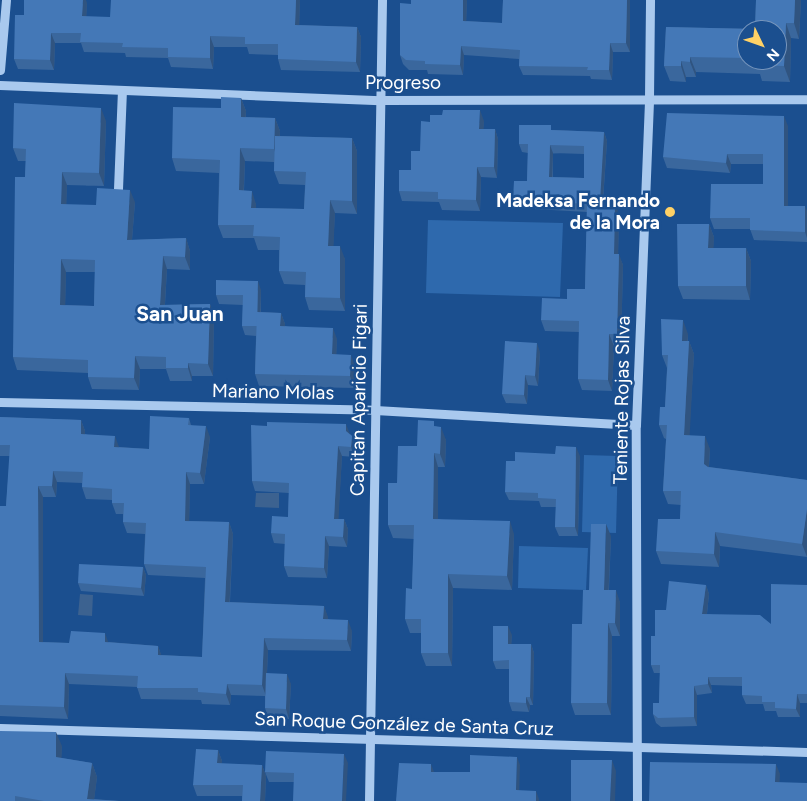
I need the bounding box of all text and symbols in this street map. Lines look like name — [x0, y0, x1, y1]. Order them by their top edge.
north arrow — [737, 20, 787, 70]
text: N — [763, 45, 783, 64]
street label: Progreso — [365, 72, 441, 94]
place label: Madeksa Fernando de la Mora — [496, 190, 660, 234]
marker: Madeksa Fernando de la Mora — [664, 206, 676, 218]
district label: San Juan — [136, 301, 224, 327]
street label: Capitan Aparicio Figari — [346, 304, 372, 496]
street label: Teniente Rojas Silva — [609, 315, 635, 485]
street label: Mariano Molas — [212, 380, 334, 404]
street label: San Roque González de Santa Cruz — [254, 707, 554, 741]

